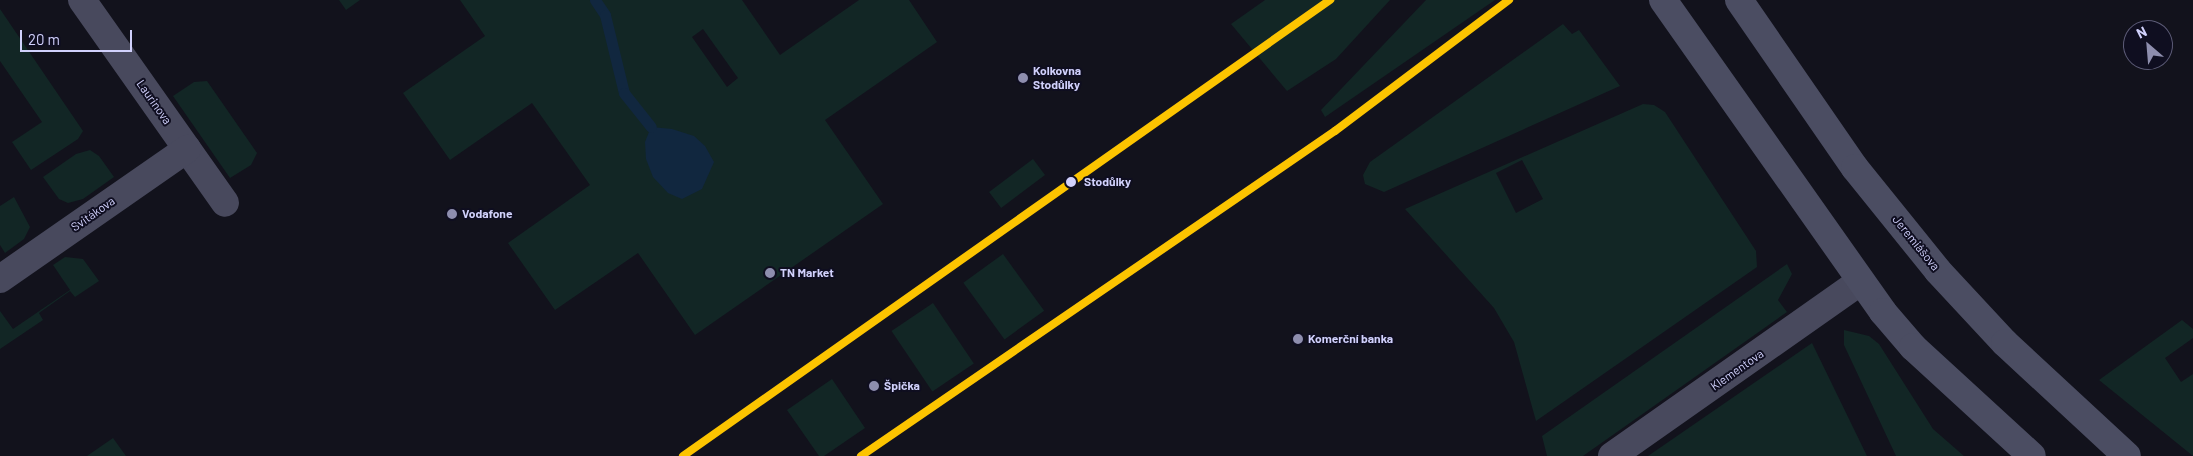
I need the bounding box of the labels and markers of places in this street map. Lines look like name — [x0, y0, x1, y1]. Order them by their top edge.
place label: Kolkovna Stodůlky — [1033, 64, 1081, 92]
marker: Kolkovna Stodůlky — [1017, 72, 1029, 84]
marker: Stodůlky — [1062, 173, 1080, 191]
place label: Stodůlky — [1084, 175, 1131, 189]
place label: Vodafone — [462, 207, 512, 221]
marker: Vodafone — [446, 208, 458, 220]
place label: TN Market — [780, 266, 834, 280]
marker: TN Market — [764, 267, 776, 279]
place label: Komerční banka — [1308, 332, 1393, 346]
marker: Komerční banka — [1292, 333, 1304, 345]
place label: Špička — [884, 379, 920, 393]
marker: Špička — [868, 380, 880, 392]

